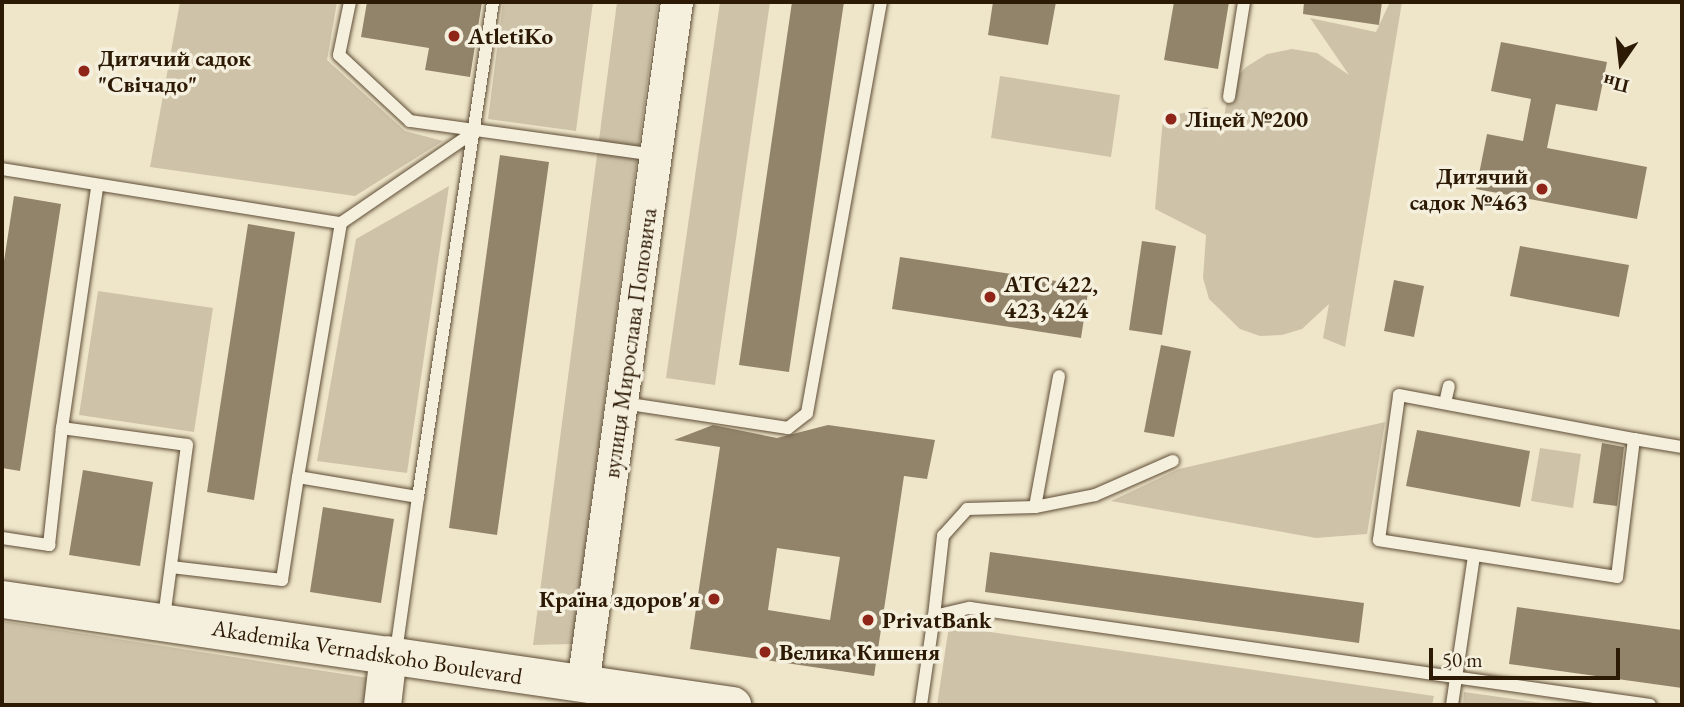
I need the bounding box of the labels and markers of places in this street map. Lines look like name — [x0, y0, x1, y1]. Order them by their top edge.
place label: AtletiKo — [468, 22, 553, 50]
marker: AtletiKo — [446, 28, 462, 44]
place label: Дитячий садок "Свічадо" — [98, 44, 251, 98]
marker: Дитячий садок "Свічадо" — [76, 63, 92, 79]
place label: Ліцей №200 — [1185, 105, 1308, 133]
marker: Ліцей №200 — [1163, 111, 1179, 127]
place label: Дитячий садок №463 — [1410, 162, 1528, 216]
marker: Дитячий садок №463 — [1534, 181, 1550, 197]
place label: АТС 422, 423, 424 — [1004, 270, 1098, 324]
marker: АТС 422, 423, 424 — [982, 289, 998, 305]
place label: Країна здоров'я — [539, 585, 700, 613]
marker: Країна здоров'я — [706, 591, 722, 607]
place label: PrivatBank — [882, 606, 992, 634]
marker: PrivatBank — [860, 612, 876, 628]
place label: Велика Кишеня — [779, 638, 940, 666]
marker: Велика Кишеня — [757, 644, 773, 660]

